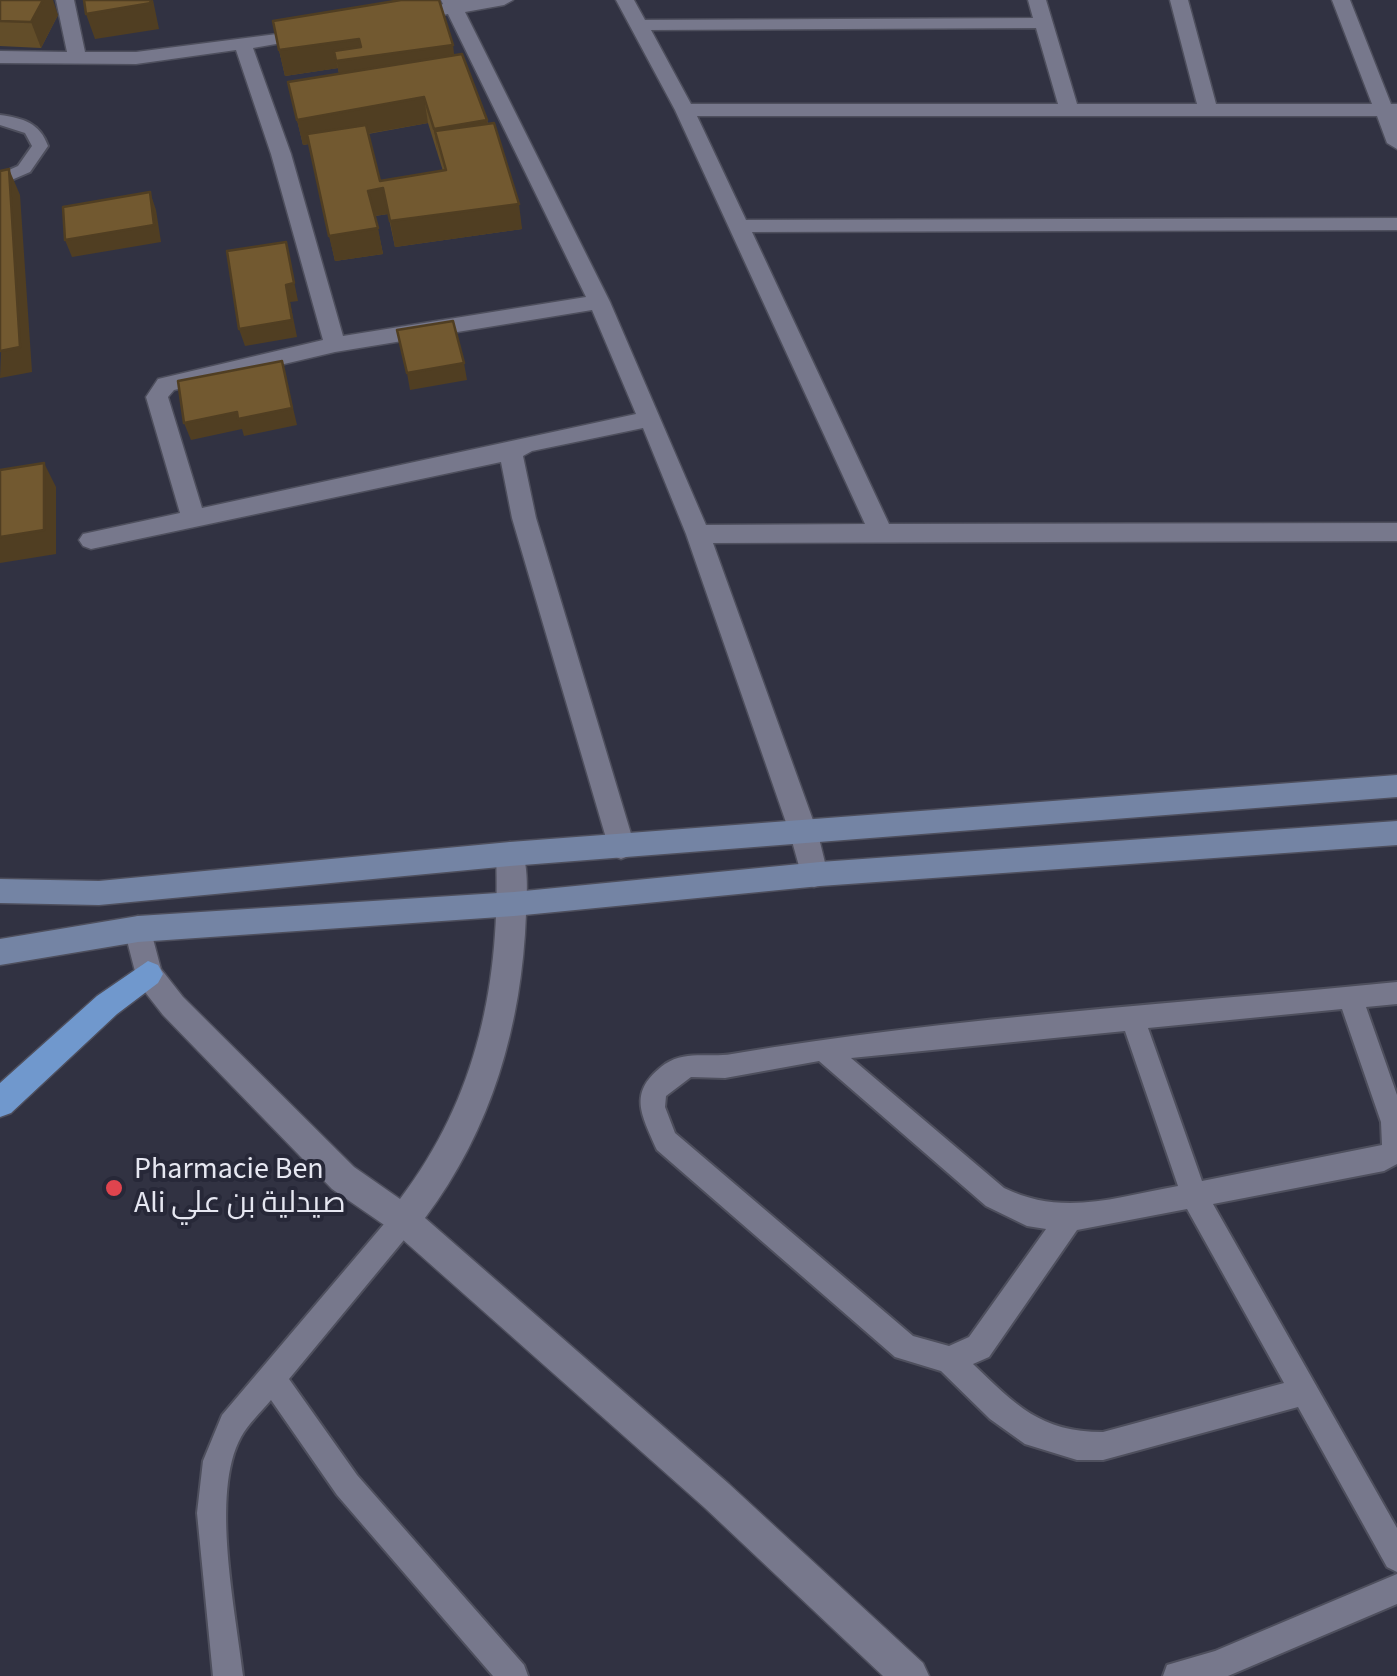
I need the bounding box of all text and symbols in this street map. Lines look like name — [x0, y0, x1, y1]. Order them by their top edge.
place label: Pharmacie Ben Ali صيدلية بن علي — [134, 1153, 345, 1224]
marker: Pharmacie Ben Ali صيدلية بن علي — [103, 1177, 125, 1199]

